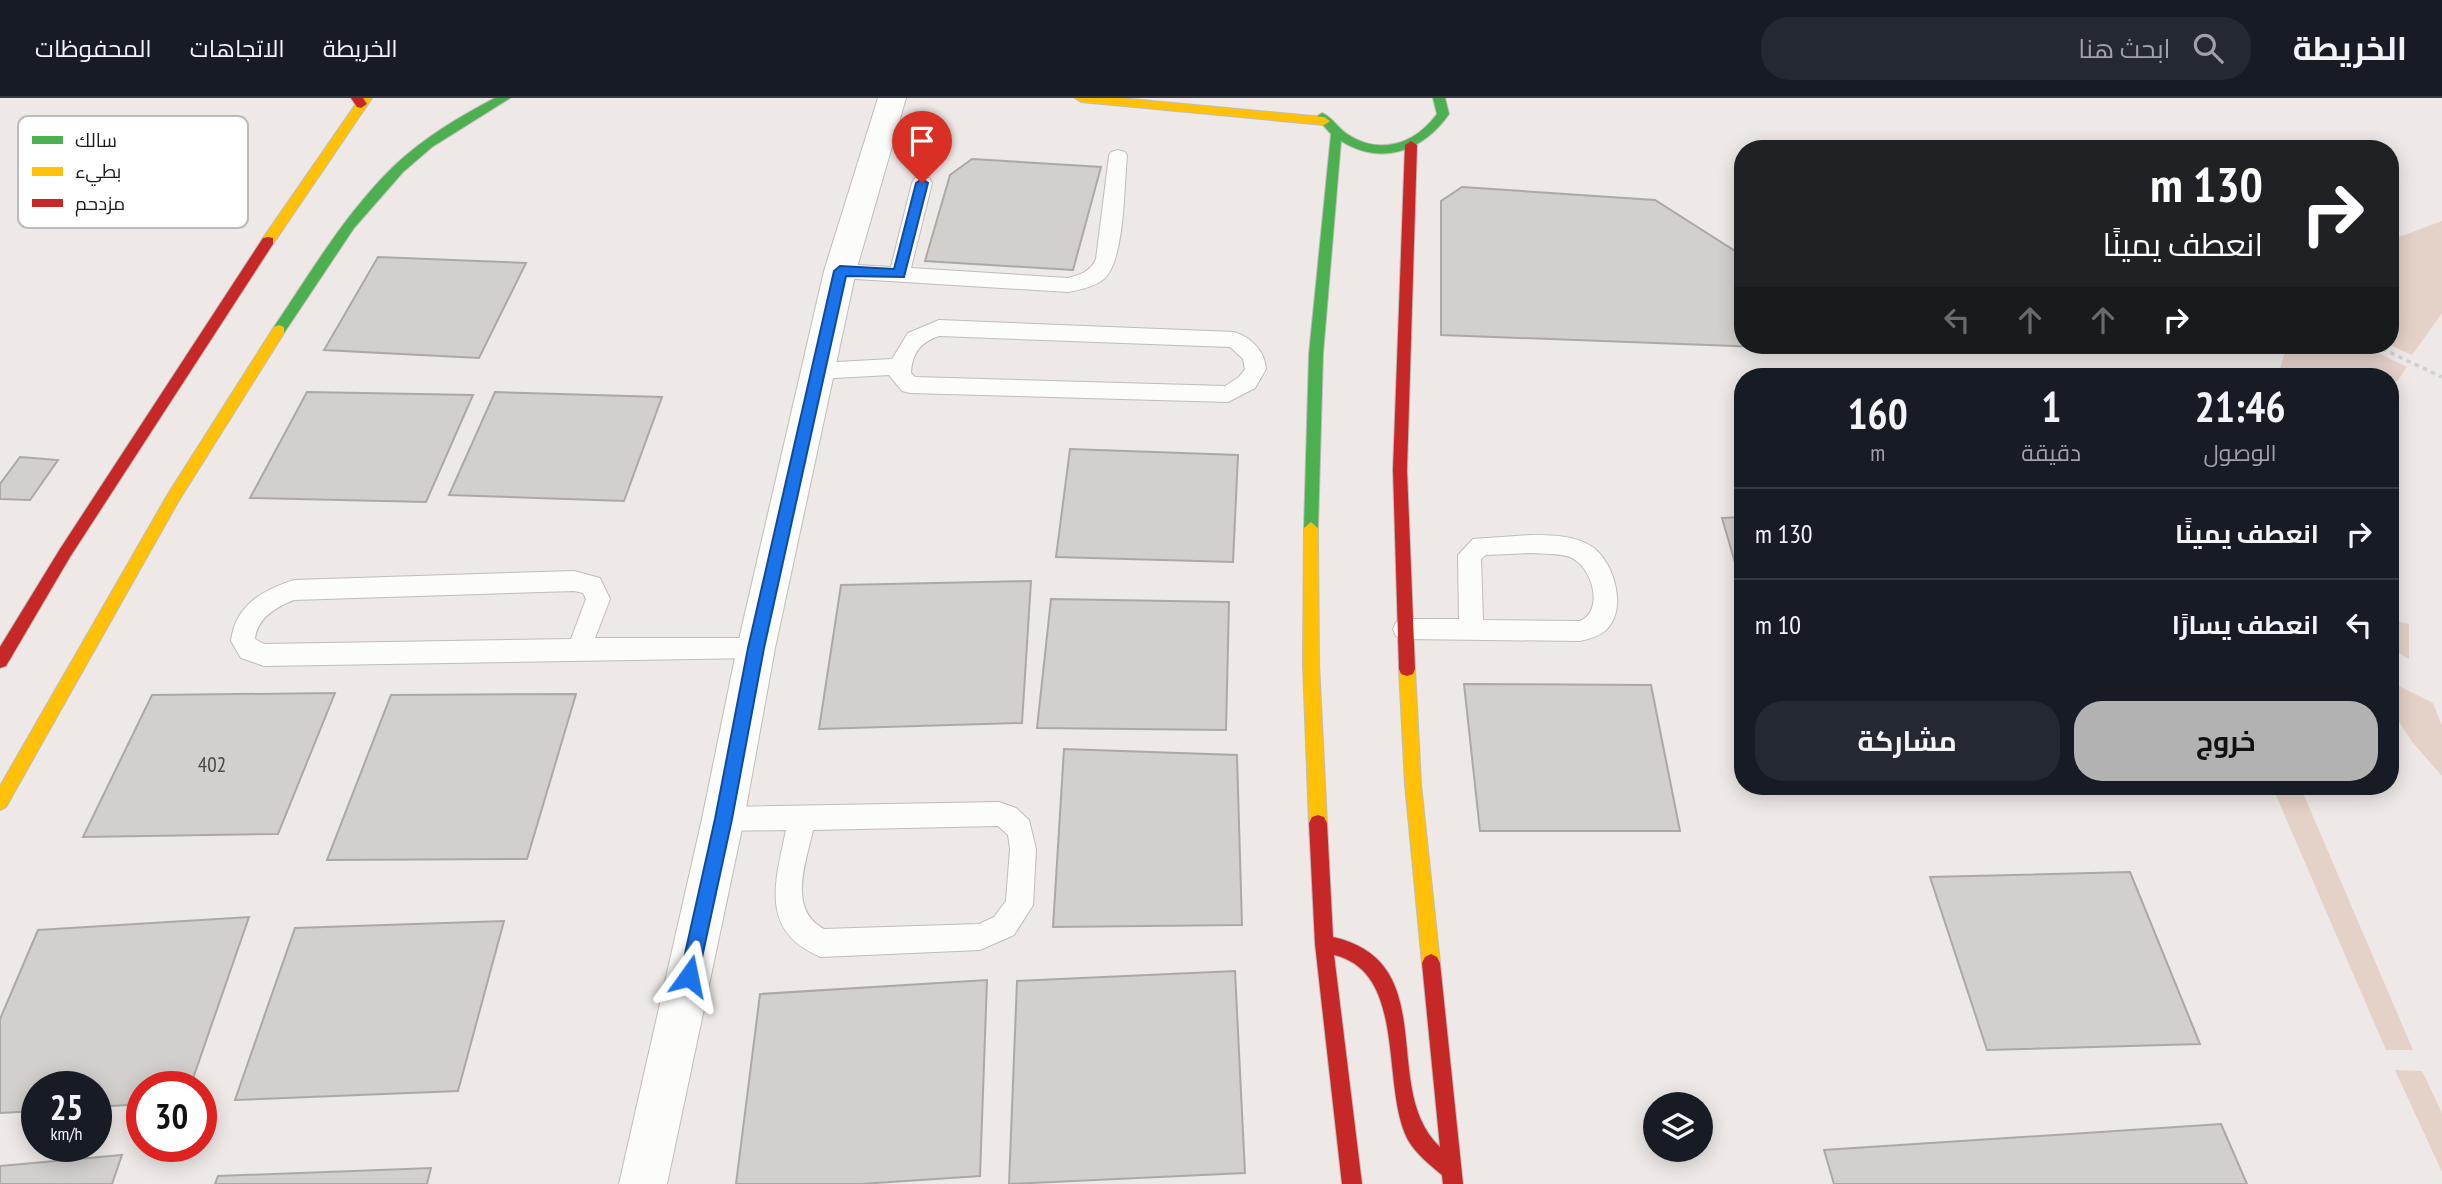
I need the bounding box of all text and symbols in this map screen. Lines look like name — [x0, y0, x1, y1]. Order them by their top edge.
search box — [1761, 17, 2251, 80]
text: الخريطة — [2293, 26, 2407, 69]
icon: search — [2189, 29, 2227, 67]
text: ابحث هنا — [2078, 32, 2171, 65]
text: المحفوظات — [35, 33, 152, 64]
text: الاتجاهات — [190, 33, 285, 64]
text: الخريطة — [323, 33, 398, 64]
pin — [892, 111, 952, 183]
legend — [18, 116, 248, 228]
icon: arrive — [903, 122, 941, 160]
text: سالك — [75, 128, 117, 152]
text: 130 m — [2150, 152, 2263, 216]
text: بطيء — [75, 159, 121, 186]
icon: right — [2287, 168, 2378, 259]
text: مزدحم — [75, 191, 125, 217]
text: انعطف يمينًا — [2103, 223, 2263, 265]
icon: left — [1938, 301, 1976, 339]
icon: ahead — [2011, 301, 2049, 339]
icon: ahead — [2084, 301, 2122, 339]
icon: right — [2157, 301, 2195, 339]
text: 1 — [2041, 379, 2061, 434]
text: 21:46 — [2195, 379, 2285, 434]
text: 160 — [1848, 386, 1908, 441]
text: m — [1870, 438, 1885, 467]
text: دقيقة — [2021, 438, 2081, 467]
text: الوصول — [2203, 438, 2277, 467]
icon: right — [2340, 515, 2378, 553]
text: 130 m — [1755, 517, 1813, 550]
text: انعطف يمينًا — [2175, 517, 2319, 550]
icon: left — [2340, 606, 2378, 644]
text: 10 m — [1755, 608, 1801, 641]
text: انعطف يسارًا — [2172, 608, 2319, 641]
button: مشاركة — [1755, 701, 2060, 781]
button: خروج — [2074, 701, 2378, 781]
house number: 402 — [198, 751, 226, 778]
position arrow — [652, 939, 726, 1013]
speed limit sign: 30 — [126, 1071, 217, 1162]
text: 25 — [50, 1084, 83, 1130]
map controls — [1643, 1092, 1713, 1162]
button: layers — [1643, 1092, 1713, 1162]
text: km/h — [51, 1122, 82, 1145]

